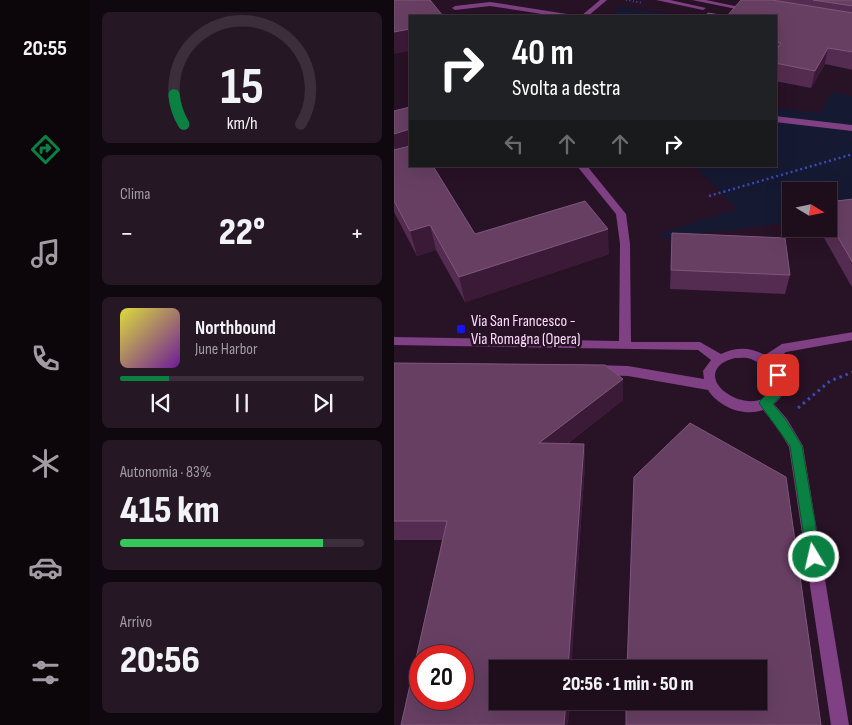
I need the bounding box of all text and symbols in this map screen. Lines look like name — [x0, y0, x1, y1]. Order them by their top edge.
text: 40 m — [512, 32, 574, 75]
text: 20:55 — [23, 35, 67, 62]
icon: right — [429, 35, 494, 100]
text: 15 — [220, 56, 264, 119]
text: Svolta a destra — [512, 75, 621, 102]
text: km/h — [227, 113, 257, 134]
icon: left — [500, 130, 528, 158]
icon: ahead — [553, 130, 581, 158]
icon: ahead — [606, 130, 634, 158]
icon: right — [659, 130, 687, 158]
icon: directions — [28, 132, 63, 167]
north arrow — [782, 182, 836, 238]
map controls — [782, 182, 837, 237]
text: Clima — [120, 185, 150, 204]
text: 22° — [219, 210, 265, 255]
text: − — [120, 217, 134, 250]
text: + — [350, 217, 364, 250]
icon: music — [28, 236, 63, 271]
place label: Via San Francesco - Via Romagna (Opera) — [471, 312, 580, 349]
text: Northbound — [195, 317, 276, 340]
marker: Via San Francesco - Via Romagna (Opera) — [455, 323, 467, 335]
text: June Harbor — [195, 340, 258, 359]
icon: phone — [28, 341, 63, 376]
pin — [757, 354, 799, 396]
icon: arrive — [764, 361, 792, 389]
icon: previous — [147, 389, 175, 417]
icon: pause — [228, 389, 256, 417]
icon: next — [309, 389, 337, 417]
icon: climate — [28, 446, 63, 481]
text: Autonomia · 83% — [120, 463, 211, 482]
text: 415 km — [120, 488, 220, 533]
position arrow — [787, 530, 839, 582]
icon: car — [28, 550, 63, 585]
text: Arrivo — [120, 613, 152, 632]
text: 20:56 — [120, 638, 200, 683]
speed limit sign: 20 — [409, 645, 474, 710]
icon: filters — [28, 655, 63, 690]
text: 20:56 · 1 min · 50 m — [562, 673, 694, 696]

